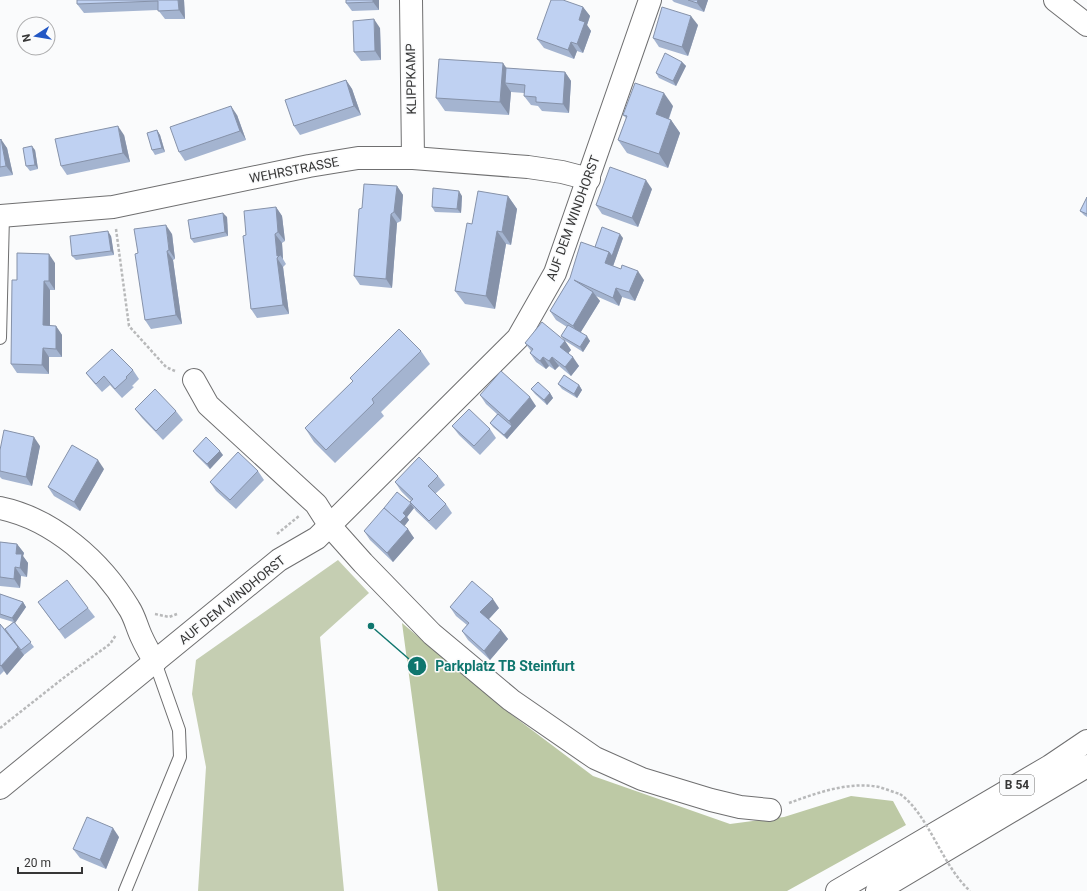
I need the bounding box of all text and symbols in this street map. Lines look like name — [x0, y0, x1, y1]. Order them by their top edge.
north arrow — [16, 16, 56, 56]
text: N — [19, 33, 34, 43]
street label: KLIPPKAMP — [403, 43, 419, 115]
street label: AUF DEM WINDHORST — [543, 153, 603, 283]
street label: WEHRSTRASSE — [248, 154, 340, 186]
street label: AUF DEM WINDHORST — [176, 552, 288, 647]
callout: Parkplatz TB Steinfurt — [407, 653, 583, 679]
text: Parkplatz TB Steinfurt — [435, 658, 575, 674]
text: 1 — [414, 659, 420, 673]
road number: B 54 — [1000, 775, 1034, 795]
scale bar — [18, 849, 82, 875]
text: 20 m — [24, 856, 51, 870]

